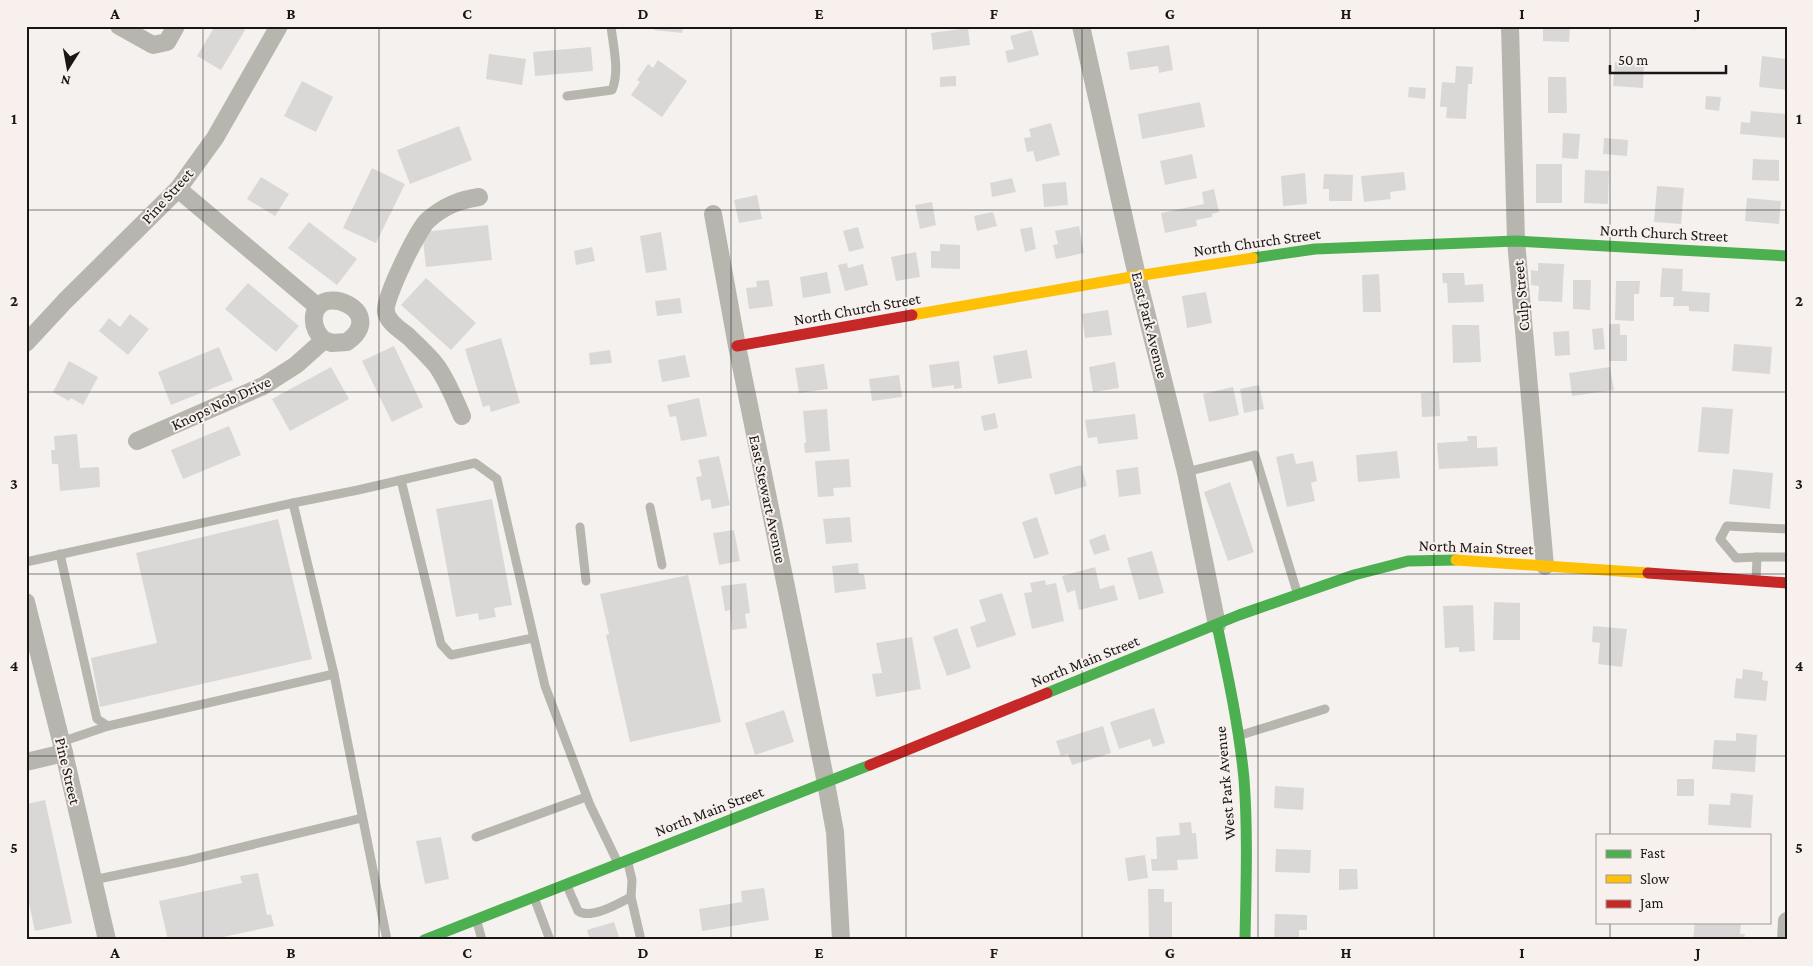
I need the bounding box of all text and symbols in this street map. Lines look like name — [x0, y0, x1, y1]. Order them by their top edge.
text: A — [109, 5, 120, 22]
text: B — [286, 5, 296, 22]
text: C — [462, 5, 472, 22]
text: D — [637, 5, 649, 22]
text: E — [814, 5, 824, 22]
text: F — [990, 5, 999, 22]
text: G — [1165, 5, 1175, 22]
text: H — [1341, 5, 1352, 22]
text: I — [1519, 5, 1525, 22]
text: J — [1693, 5, 1701, 22]
north arrow — [42, 42, 92, 92]
scale bar — [1610, 42, 1727, 74]
text: 50 m — [1618, 52, 1648, 68]
text: N — [59, 72, 72, 90]
text: 1 — [11, 110, 17, 127]
text: 1 — [1796, 110, 1802, 127]
street label: Pine Street — [138, 164, 197, 227]
street label: North Church Street — [1599, 221, 1729, 245]
street label: North Church Street — [1192, 225, 1322, 259]
street label: Culp Street — [1509, 259, 1534, 332]
street label: East Park Avenue — [1129, 270, 1171, 380]
street label: North Church Street — [792, 289, 922, 329]
text: 2 — [10, 292, 18, 309]
text: 2 — [1795, 292, 1803, 309]
street label: Knops Nob Drive — [169, 373, 274, 434]
street label: East Stewart Avenue — [746, 433, 790, 565]
text: 3 — [10, 475, 18, 492]
text: 3 — [1795, 475, 1803, 492]
street label: North Main Street — [1418, 537, 1534, 558]
street label: North Main Street — [1029, 631, 1142, 690]
text: 4 — [10, 657, 19, 674]
text: 4 — [1795, 657, 1804, 674]
street label: West Park Avenue — [1212, 725, 1238, 841]
street label: Pine Street — [52, 736, 84, 807]
street label: North Main Street — [652, 782, 766, 840]
legend — [1596, 834, 1770, 924]
text: 5 — [10, 839, 18, 856]
text: 5 — [1795, 839, 1803, 856]
text: Fast — [1640, 845, 1666, 861]
text: Slow — [1640, 871, 1670, 887]
text: Jam — [1638, 895, 1663, 912]
text: A — [109, 944, 120, 961]
text: B — [286, 944, 296, 961]
text: C — [462, 944, 472, 961]
text: D — [637, 944, 649, 961]
text: E — [814, 944, 824, 961]
text: F — [990, 944, 999, 961]
text: G — [1165, 944, 1175, 961]
text: H — [1341, 944, 1352, 961]
text: I — [1519, 944, 1525, 961]
text: J — [1693, 944, 1701, 961]

